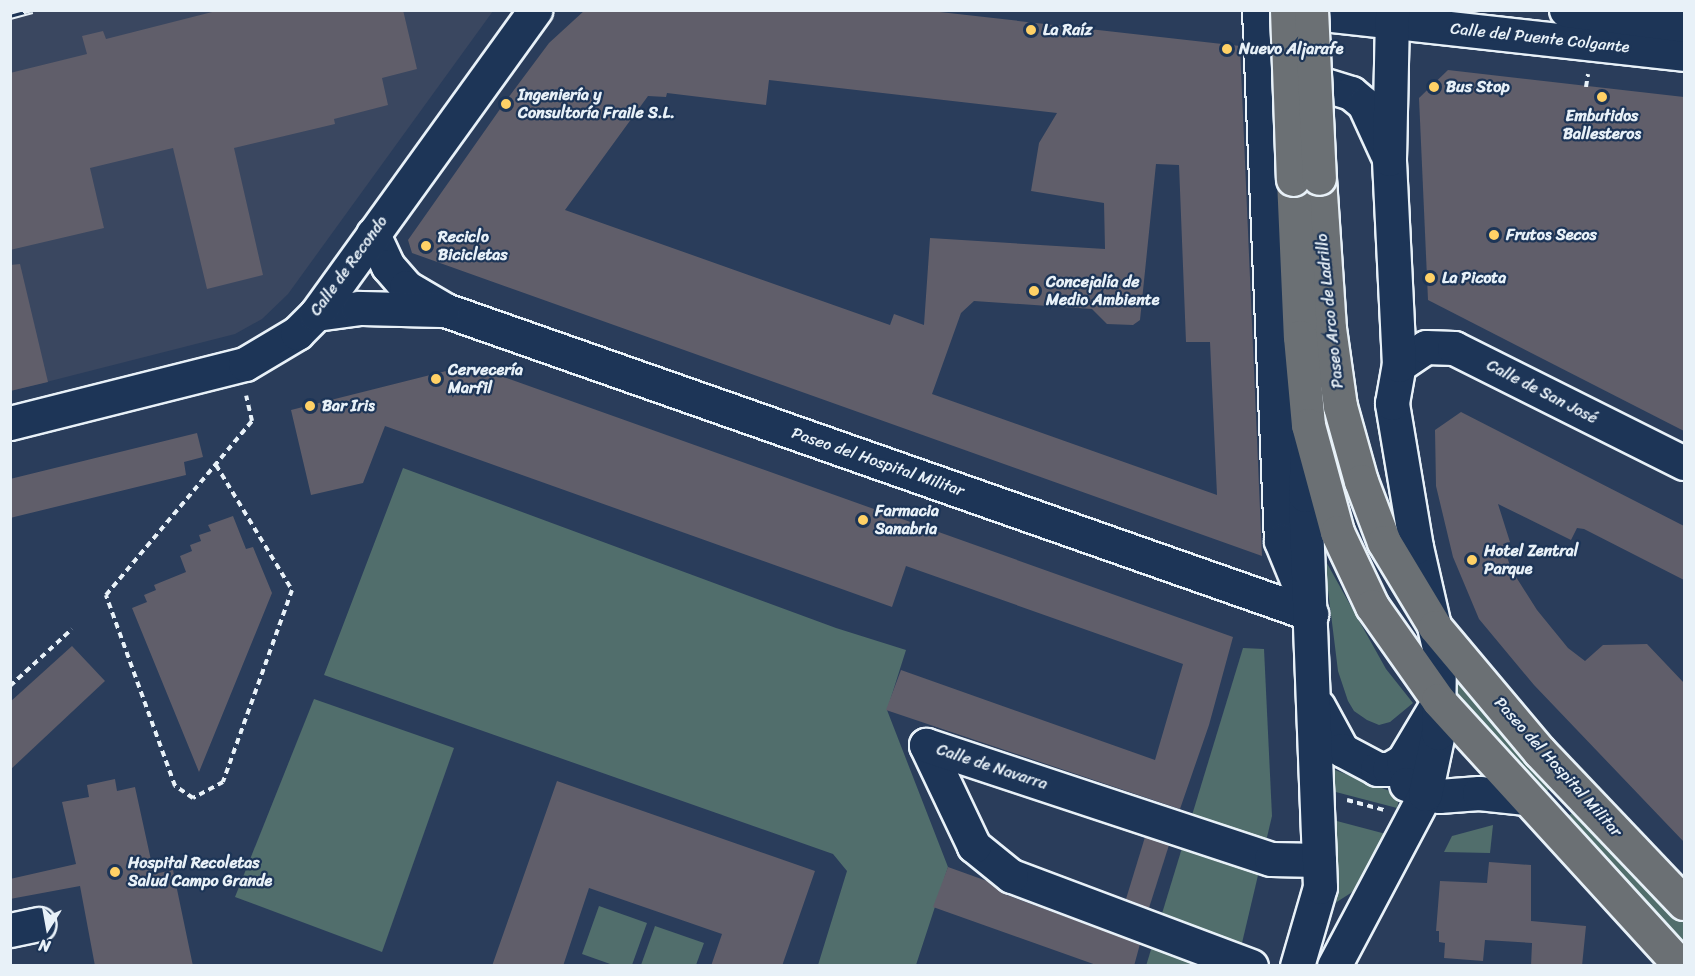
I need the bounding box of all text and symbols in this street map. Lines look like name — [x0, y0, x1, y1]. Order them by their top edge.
street label: Calle del Puente Colgante — [1449, 19, 1631, 57]
place label: La Raíz — [1043, 20, 1092, 40]
marker: La Raíz — [1024, 23, 1038, 37]
place label: Nuevo Aljarafe — [1239, 39, 1344, 59]
marker: Nuevo Aljarafe — [1220, 42, 1234, 56]
place label: Bus Stop — [1446, 77, 1510, 97]
marker: Bus Stop — [1427, 80, 1441, 94]
place label: Ingeniería y Consultoría Fraile S.L. — [518, 85, 675, 123]
marker: Embutidos Ballesteros — [1595, 90, 1609, 104]
marker: Ingeniería y Consultoría Fraile S.L. — [499, 97, 513, 111]
place label: Embutidos Ballesteros — [1563, 106, 1641, 144]
street label: Calle de Recondo — [306, 212, 392, 320]
place label: Frutos Secos — [1506, 225, 1597, 245]
place label: Reciclo Bicicletas — [438, 227, 508, 265]
marker: Frutos Secos — [1487, 228, 1501, 242]
street label: Paseo Arco de Ladrillo — [1312, 233, 1348, 389]
marker: Reciclo Bicicletas — [419, 239, 433, 253]
place label: La Picota — [1442, 268, 1507, 288]
marker: La Picota — [1423, 271, 1437, 285]
place label: Concejalía de Medio Ambiente — [1046, 272, 1160, 310]
marker: Concejalía de Medio Ambiente — [1027, 284, 1041, 298]
street label: Calle de San José — [1483, 356, 1601, 428]
place label: Cervecería Marfil — [448, 360, 523, 398]
marker: Cervecería Marfil — [429, 372, 443, 386]
place label: Bar Iris — [322, 396, 376, 416]
marker: Bar Iris — [303, 399, 317, 413]
street label: Paseo del Hospital Militar — [789, 423, 967, 501]
place label: Farmacia Sanabria — [875, 501, 939, 539]
marker: Farmacia Sanabria — [856, 513, 870, 527]
place label: Hotel Zentral Parque — [1484, 541, 1579, 579]
marker: Hotel Zentral Parque — [1465, 553, 1479, 567]
street label: Paseo del Hospital Militar — [1490, 693, 1626, 841]
street label: Calle de Navarra — [934, 740, 1050, 794]
place label: Hospital Recoletas Salud Campo Grande — [128, 853, 273, 891]
marker: Hospital Recoletas Salud Campo Grande — [106, 863, 124, 881]
north arrow — [18, 898, 78, 958]
text: N — [36, 931, 53, 961]

